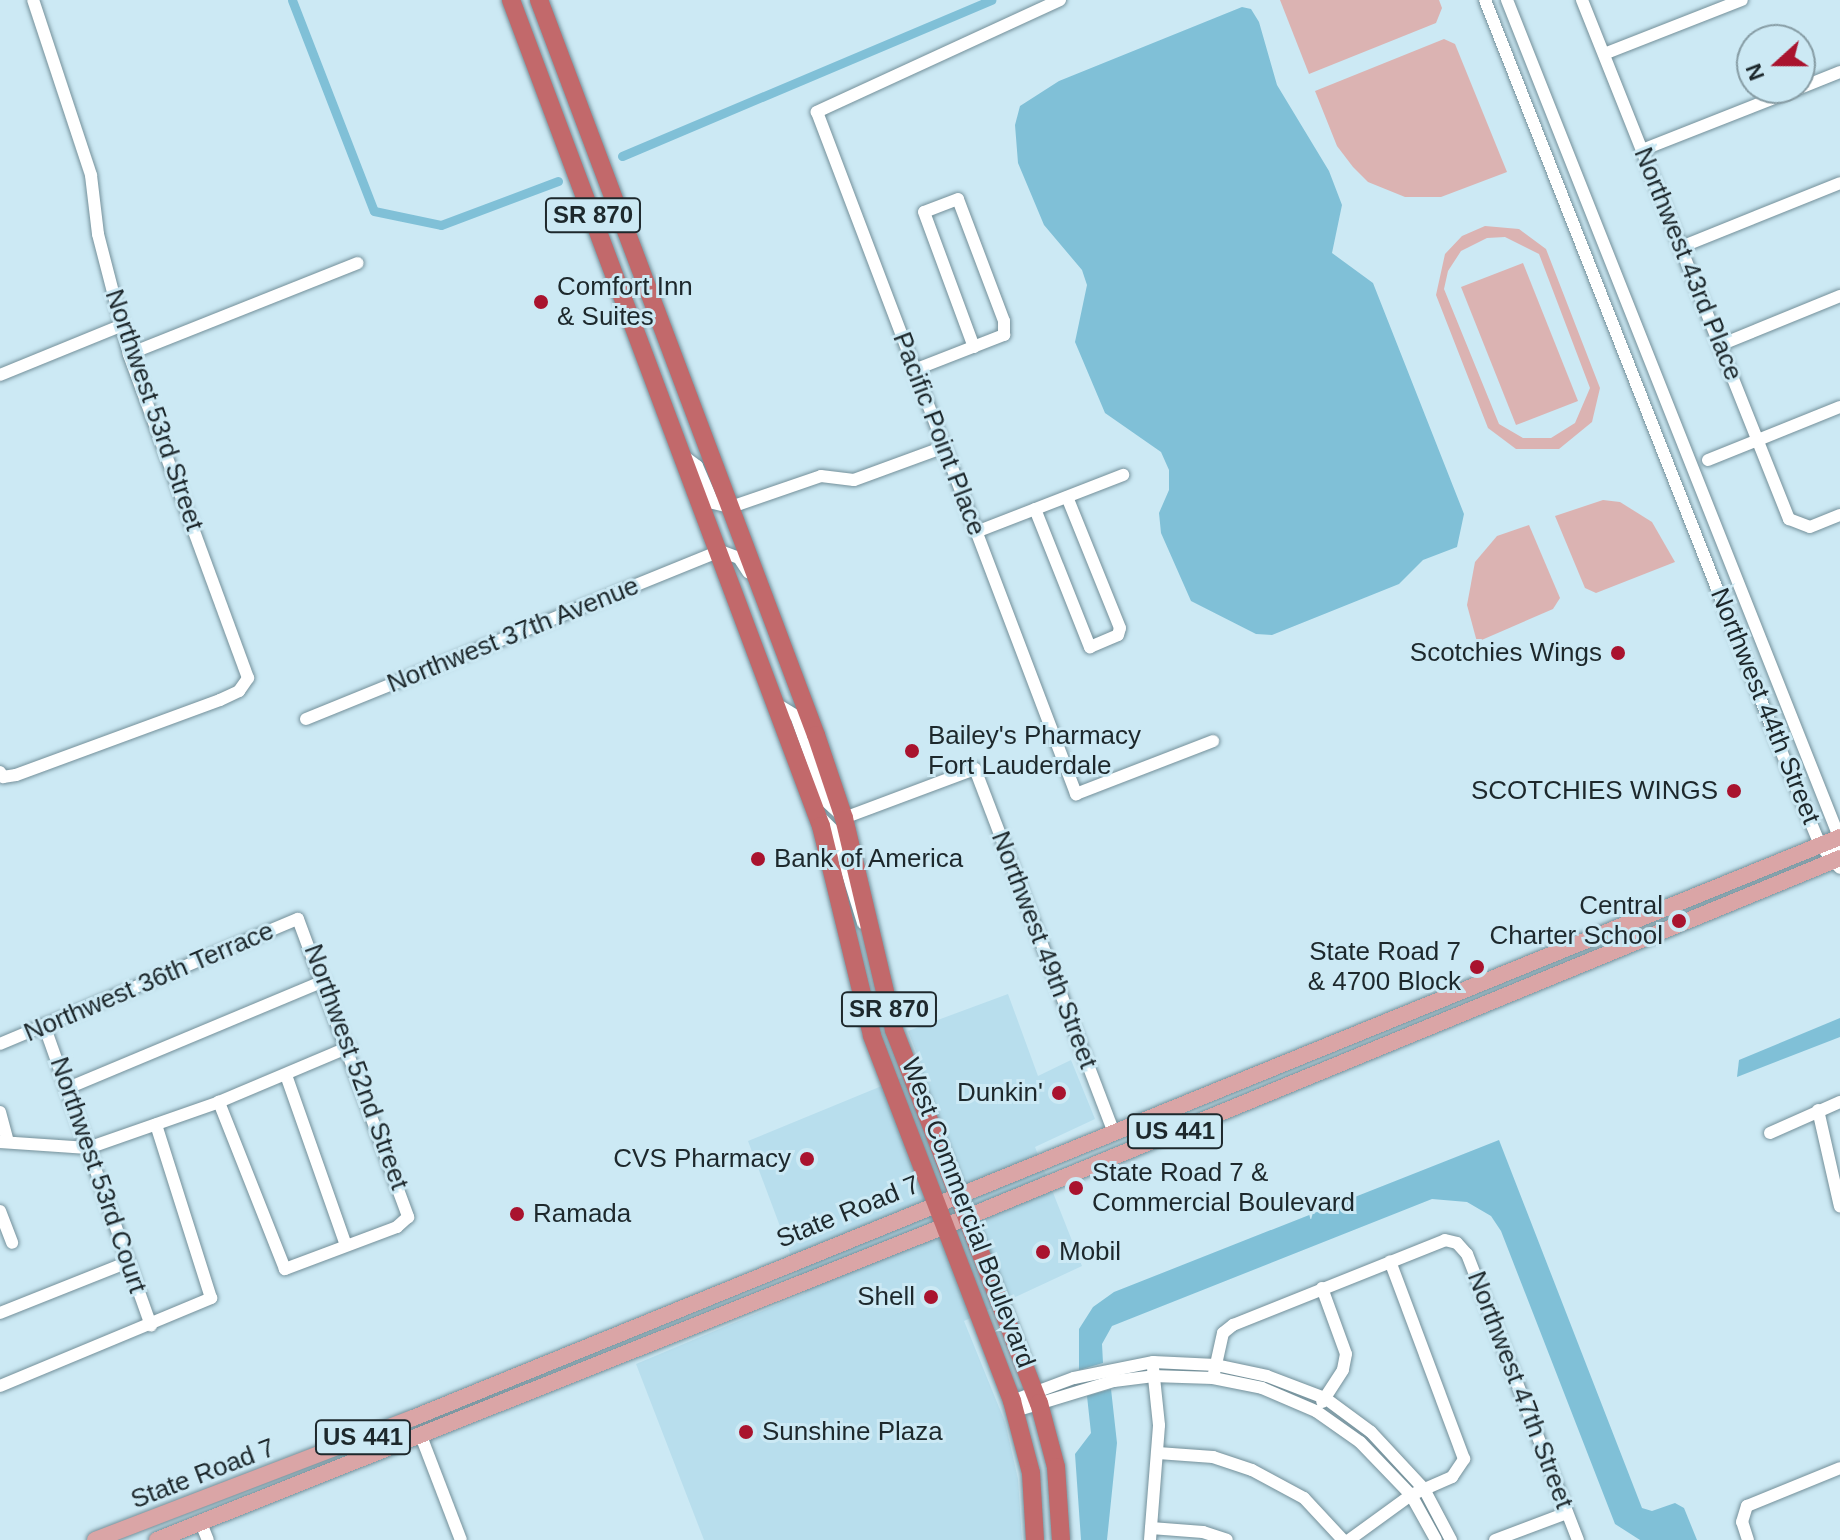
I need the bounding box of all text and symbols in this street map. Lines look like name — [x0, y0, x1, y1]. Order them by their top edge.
north arrow — [1736, 24, 1816, 104]
text: N — [1740, 60, 1770, 84]
street label: Northwest 43rd Place — [1627, 143, 1749, 385]
road number: SR 870 — [543, 195, 643, 235]
place label: Comfort Inn & Suites — [557, 271, 693, 332]
street label: Northwest 53rd Street — [98, 285, 210, 535]
marker: Comfort Inn & Suites — [532, 293, 550, 311]
street label: Pacific Point Place — [886, 328, 992, 540]
street label: Northwest 37th Avenue — [382, 570, 644, 700]
street label: Northwest 44th Street — [1703, 584, 1827, 828]
place label: Scotchies Wings — [1410, 637, 1602, 669]
marker: Scotchies Wings — [1609, 644, 1627, 662]
place label: Bailey's Pharmacy Fort Lauderdale — [928, 720, 1141, 782]
marker: Bailey's Pharmacy Fort Lauderdale — [903, 742, 921, 760]
place label: SCOTCHIES WINGS — [1471, 775, 1718, 807]
marker: SCOTCHIES WINGS — [1725, 782, 1743, 800]
street label: Northwest 49th Street — [984, 827, 1104, 1073]
place label: Bank of America — [774, 843, 965, 875]
marker: Bank of America — [749, 850, 767, 868]
place label: Central Charter School — [1490, 890, 1663, 952]
marker: Central Charter School — [1670, 912, 1688, 930]
street label: Northwest 36th Terrace — [19, 915, 279, 1049]
place label: State Road 7 & 4700 Block — [1308, 936, 1461, 998]
street label: Northwest 52nd Street — [297, 940, 415, 1194]
marker: State Road 7 & 4700 Block — [1468, 958, 1486, 976]
road number: SR 870 — [839, 989, 939, 1029]
street label: Northwest 53rd Court — [43, 1053, 153, 1297]
street label: West Commercial Boulevard — [894, 1054, 1042, 1372]
place label: Dunkin' — [957, 1077, 1043, 1109]
marker: Dunkin' — [1050, 1084, 1068, 1102]
road number: US 441 — [1125, 1111, 1225, 1151]
place label: CVS Pharmacy — [613, 1143, 791, 1175]
marker: CVS Pharmacy — [798, 1150, 816, 1168]
place label: State Road 7 & Commercial Boulevard — [1092, 1157, 1355, 1218]
street label: State Road 7 — [772, 1169, 924, 1255]
marker: State Road 7 & Commercial Boulevard — [1067, 1179, 1085, 1197]
place label: Ramada — [533, 1198, 631, 1230]
marker: Ramada — [508, 1205, 526, 1223]
place label: Mobil — [1059, 1236, 1121, 1268]
marker: Mobil — [1034, 1243, 1052, 1261]
street label: Northwest 47th Street — [1460, 1267, 1580, 1513]
place label: Shell — [857, 1281, 915, 1313]
marker: Shell — [922, 1288, 940, 1306]
place label: Sunshine Plaza — [762, 1416, 943, 1448]
road number: US 441 — [313, 1417, 413, 1457]
marker: Sunshine Plaza — [737, 1423, 755, 1441]
street label: State Road 7 — [127, 1432, 279, 1516]

